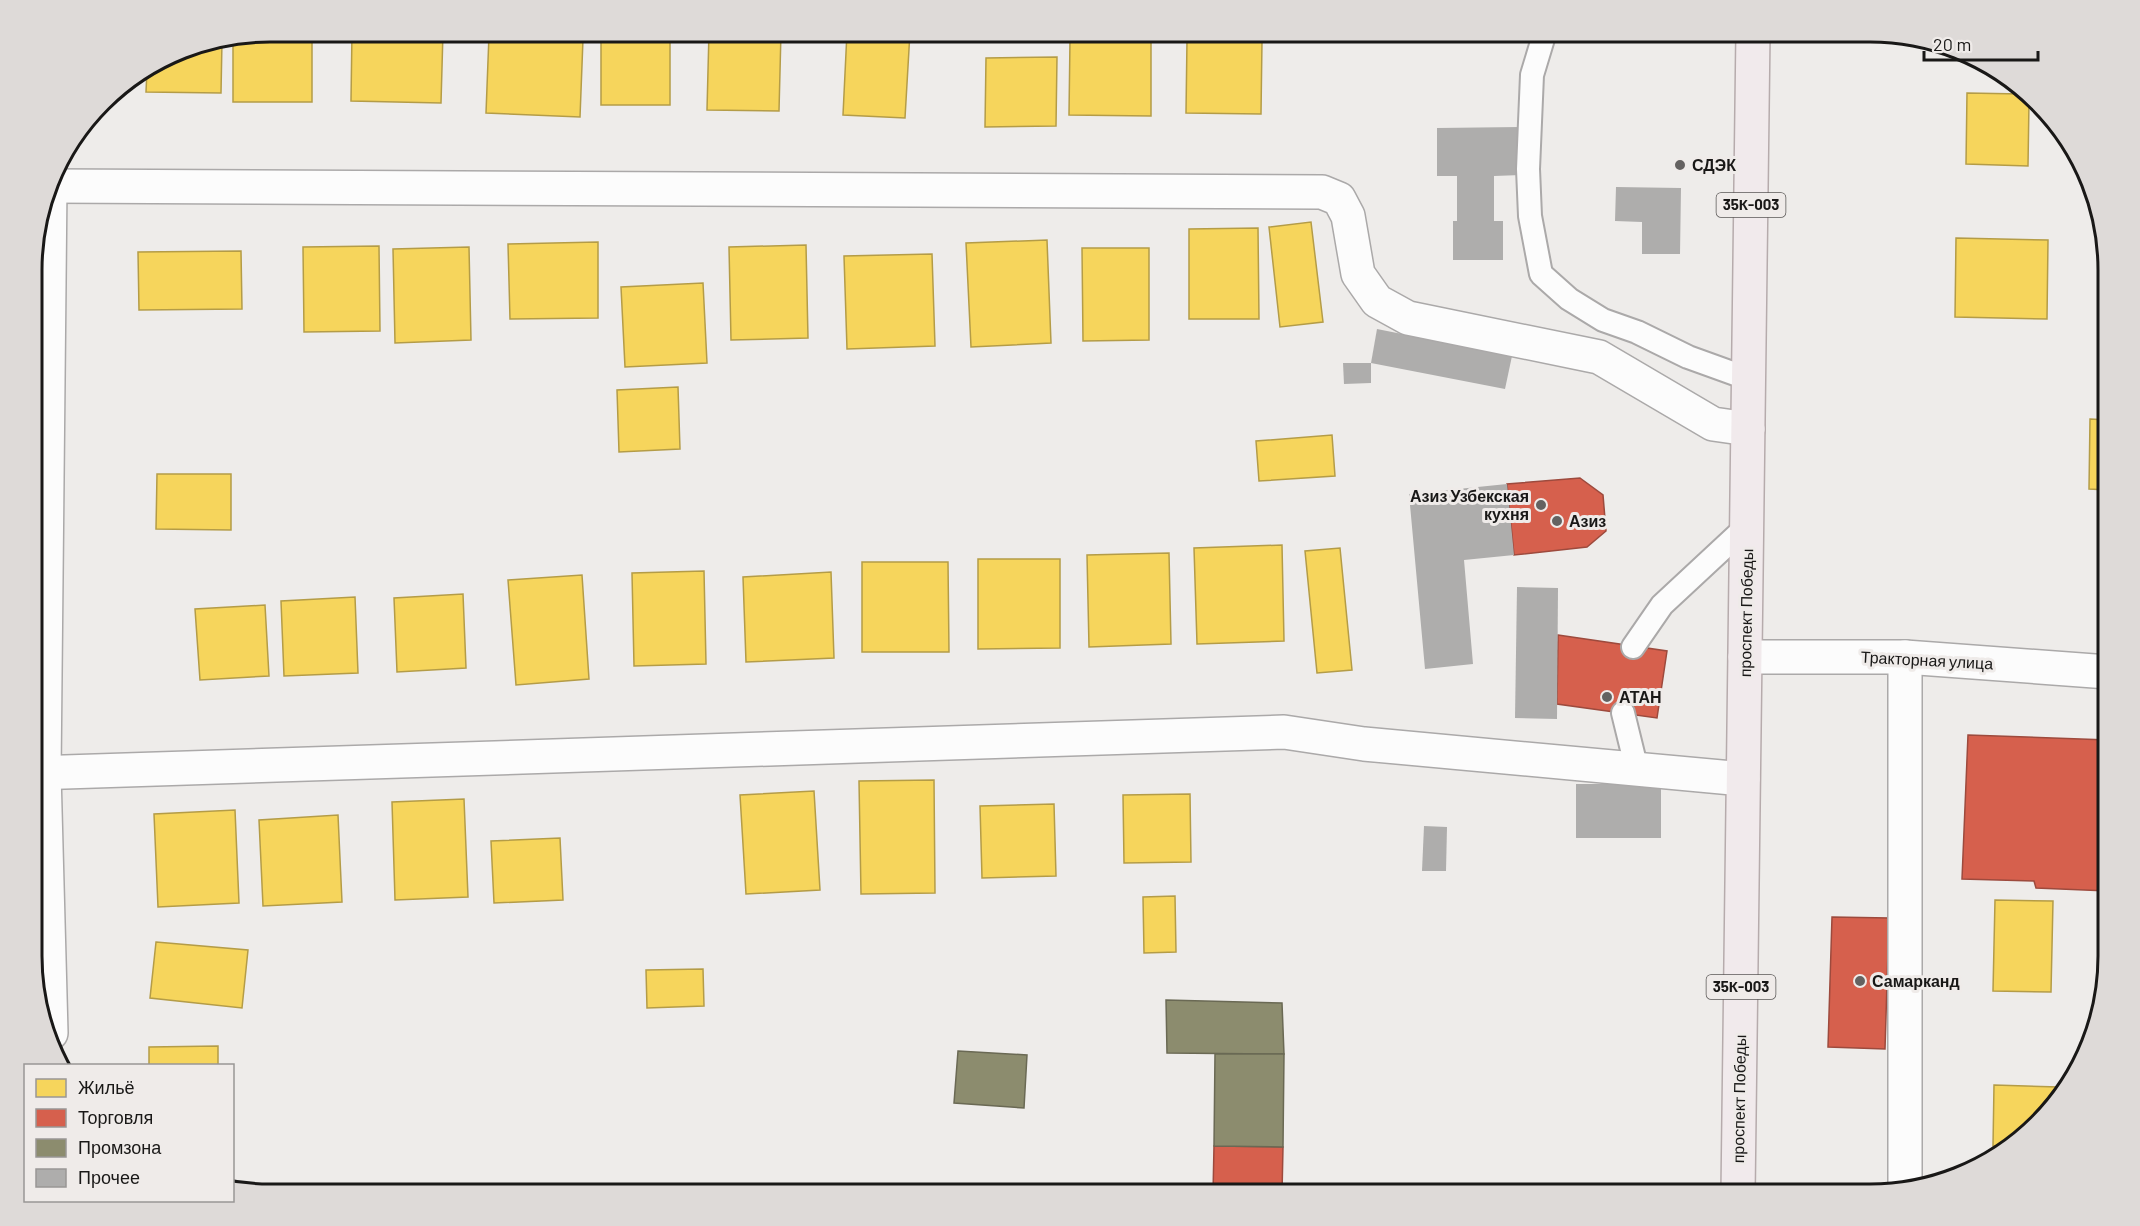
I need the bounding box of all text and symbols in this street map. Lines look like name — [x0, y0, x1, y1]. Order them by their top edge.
scale bar — [1924, 24, 2038, 62]
text: 20 m — [1933, 33, 1971, 55]
place label: СДЭК — [1692, 155, 1736, 174]
marker: СДЭК — [1673, 158, 1687, 172]
road number: 35К-003 — [1716, 193, 1786, 217]
place label: Азиз Узбекская кухня — [1410, 486, 1529, 523]
marker: Азиз Узбекская кухня — [1534, 498, 1548, 512]
place label: Азиз — [1569, 511, 1606, 530]
marker: Азиз — [1550, 514, 1564, 528]
street label: проспект Победы — [1735, 549, 1756, 677]
street label: Тракторная улица — [1860, 647, 1994, 672]
place label: АТАН — [1619, 687, 1662, 706]
marker: АТАН — [1600, 690, 1614, 704]
place label: Самарканд — [1872, 971, 1960, 990]
marker: Самарканд — [1853, 974, 1867, 988]
road number: 35К-003 — [1706, 975, 1776, 999]
street label: проспект Победы — [1728, 1035, 1749, 1163]
legend — [24, 1064, 234, 1202]
text: Жильё — [78, 1076, 135, 1098]
text: Торговля — [78, 1106, 153, 1128]
text: Промзона — [78, 1136, 162, 1158]
text: Прочее — [78, 1166, 140, 1188]

